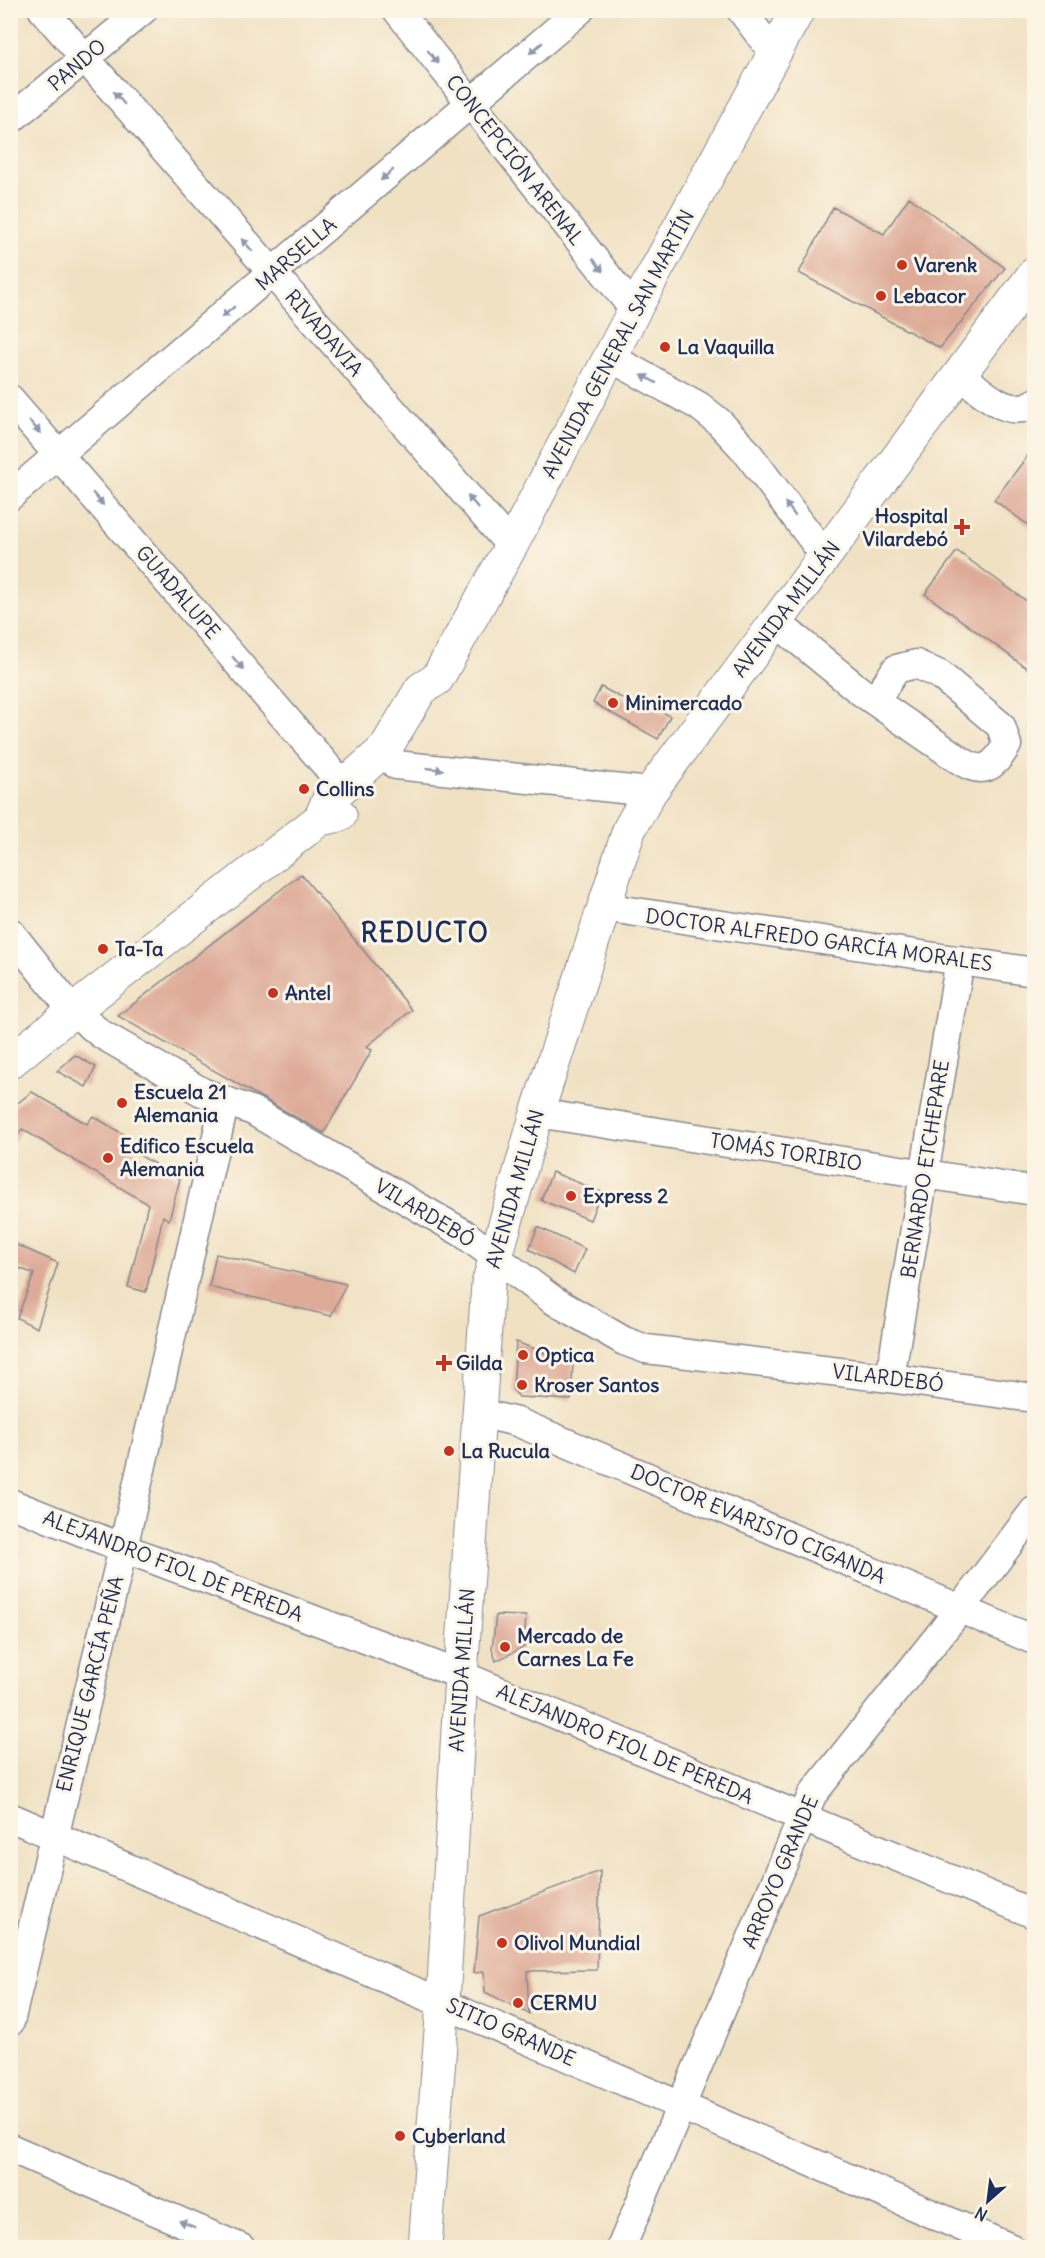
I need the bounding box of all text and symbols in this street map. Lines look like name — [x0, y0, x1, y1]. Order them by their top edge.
street label: PANDO — [43, 33, 111, 96]
one-way arrow — [528, 42, 544, 55]
one-way arrow — [427, 49, 439, 64]
street label: CONCEPCIÓN ARENAL — [441, 70, 590, 250]
one-way arrow — [113, 91, 126, 106]
one-way arrow — [380, 168, 395, 181]
street label: AVENIDA GENERAL SAN MARTÍN — [536, 205, 699, 482]
street label: MARSELLA — [250, 212, 341, 296]
one-way arrow — [241, 238, 254, 253]
place label: Varenk — [914, 252, 977, 277]
one-way arrow — [592, 257, 605, 273]
marker: Varenk — [895, 258, 909, 272]
place label: Lebacor — [893, 283, 967, 308]
street label: RIVADAVIA — [280, 284, 369, 381]
marker: Lebacor — [874, 289, 888, 303]
one-way arrow — [221, 305, 236, 318]
place label: La Vaquilla — [677, 334, 775, 359]
marker: La Vaquilla — [658, 340, 672, 354]
one-way arrow — [640, 374, 657, 384]
one-way arrow — [28, 419, 42, 434]
one-way arrow — [91, 491, 104, 506]
one-way arrow — [467, 495, 480, 510]
one-way arrow — [784, 501, 796, 517]
place label: Hospital Vilardebó — [862, 503, 948, 551]
marker: Hospital Vilardebó — [953, 518, 971, 536]
street label: AVENIDA MILLÁN — [726, 536, 845, 682]
street label: GUADALUPE — [131, 540, 226, 644]
one-way arrow — [232, 655, 245, 671]
place label: Minimercado — [625, 690, 742, 715]
marker: Minimercado — [606, 696, 620, 710]
one-way arrow — [425, 764, 444, 774]
place label: Collins — [316, 776, 374, 801]
marker: Collins — [297, 782, 311, 796]
street label: DOCTOR ALFREDO GARCÍA MORALES — [644, 903, 994, 976]
district label: REDUCTO — [361, 916, 489, 949]
place label: Ta-Ta — [115, 936, 164, 961]
marker: Ta-Ta — [96, 942, 110, 956]
place label: Antel — [285, 980, 331, 1005]
marker: Antel — [266, 986, 280, 1000]
street label: BERNARDO ETCHEPARE — [895, 1058, 954, 1280]
place label: Escuela 21 Alemania — [134, 1079, 227, 1127]
marker: Escuela 21 Alemania — [115, 1096, 129, 1110]
street label: AVENIDA MILLÁN — [480, 1107, 549, 1271]
street label: TOMÁS TORIBIO — [708, 1127, 864, 1176]
place label: Edifico Escuela Alemania — [120, 1133, 255, 1181]
marker: Edifico Escuela Alemania — [101, 1151, 115, 1165]
street label: VILARDEBÓ — [371, 1173, 480, 1252]
place label: Express 2 — [583, 1183, 668, 1208]
marker: Express 2 — [564, 1189, 578, 1203]
place label: Optica — [535, 1342, 595, 1367]
marker: Optica — [516, 1348, 530, 1362]
place label: Gilda — [456, 1350, 503, 1375]
marker: Gilda — [437, 1356, 451, 1370]
street label: VILARDEBÓ — [831, 1358, 945, 1397]
place label: Kroser Santos — [534, 1372, 659, 1397]
marker: Kroser Santos — [515, 1378, 529, 1392]
place label: La Rucula — [461, 1438, 550, 1463]
marker: La Rucula — [442, 1444, 456, 1458]
street label: DOCTOR EVARISTO CIGANDA — [627, 1458, 890, 1589]
street label: ALEJANDRO FIOL DE PEREDA — [40, 1504, 307, 1627]
street label: ENRIQUE GARCÍA PEÑA — [51, 1573, 129, 1794]
street label: AVENIDA MILLÁN — [443, 1587, 480, 1753]
place label: Mercado de Carnes La Fe — [517, 1623, 634, 1671]
marker: Mercado de Carnes La Fe — [498, 1640, 512, 1654]
street label: ALEJANDRO FIOL DE PEREDA — [493, 1678, 757, 1809]
street label: ARROYO GRANDE — [736, 1791, 823, 1952]
place label: Olivol Mundial — [514, 1930, 640, 1955]
marker: Olivol Mundial — [495, 1936, 509, 1950]
place label: CERMU — [530, 1990, 597, 2015]
street label: SITIO GRANDE — [443, 1992, 580, 2071]
marker: CERMU — [511, 1996, 525, 2010]
place label: Cyberland — [412, 2123, 506, 2148]
marker: Cyberland — [393, 2129, 407, 2143]
north arrow — [958, 2171, 1018, 2231]
text: N — [971, 2203, 991, 2226]
one-way arrow — [177, 2219, 195, 2229]

